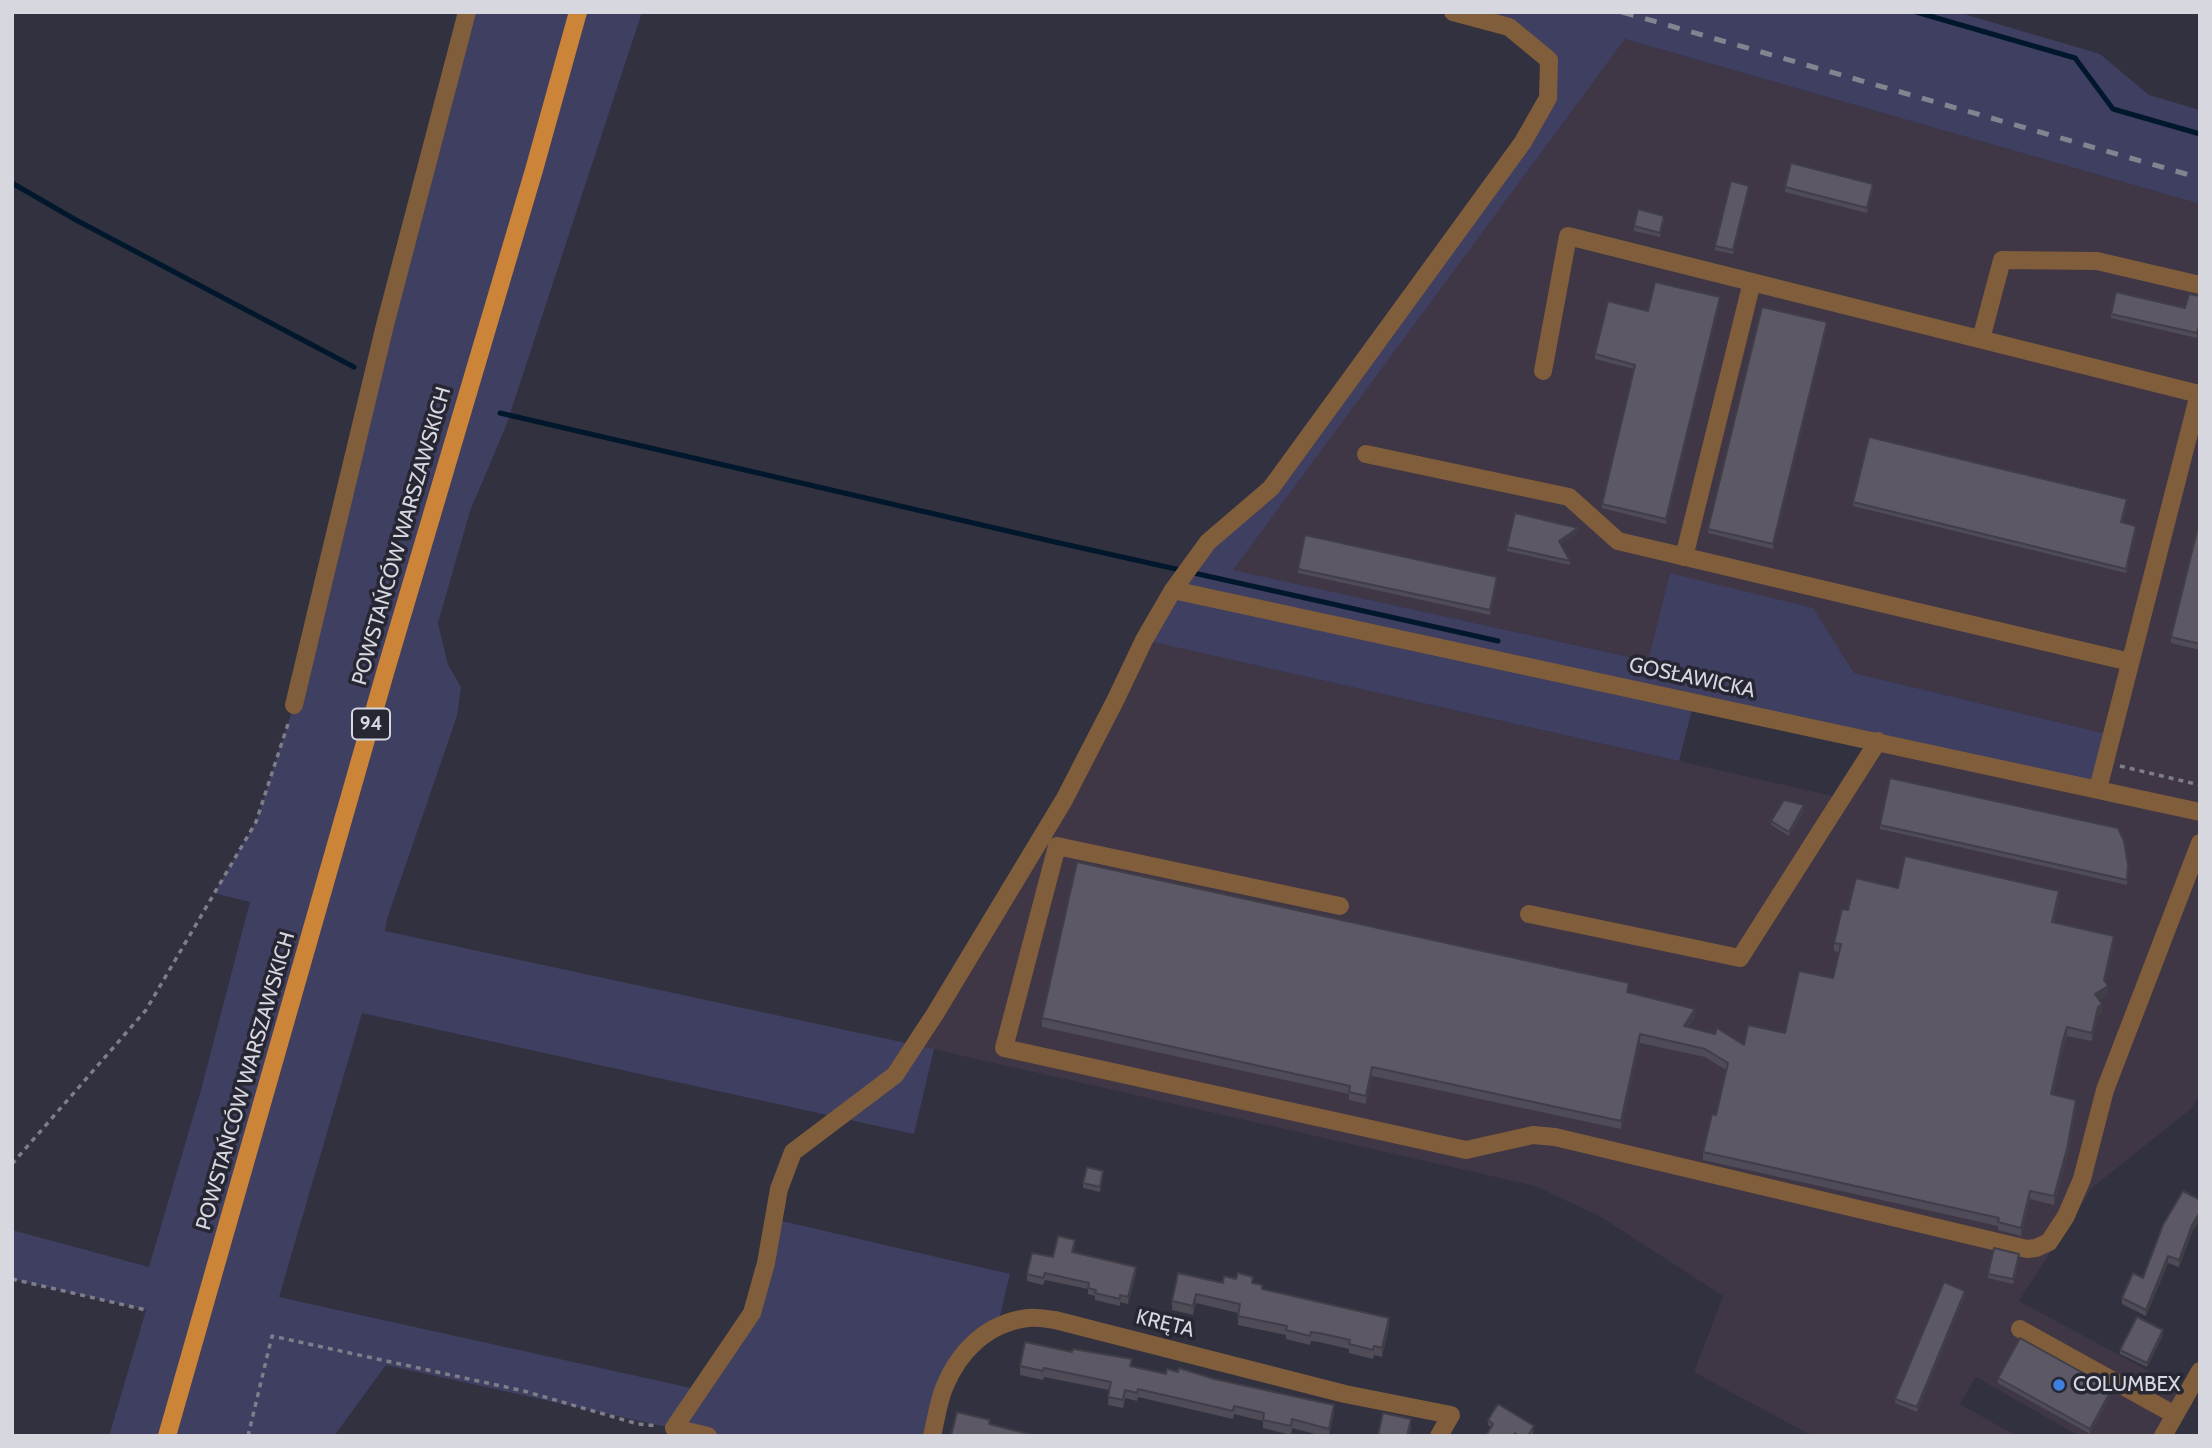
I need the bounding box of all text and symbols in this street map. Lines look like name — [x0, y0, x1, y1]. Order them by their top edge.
street label: POWSTAŃCÓW WARSZAWSKICH — [347, 384, 457, 688]
street label: GOSŁAWICKA — [1627, 652, 1757, 704]
road number: 94 — [352, 708, 390, 740]
street label: POWSTAŃCÓW WARSZAWSKICH — [191, 929, 301, 1233]
street label: KRĘTA — [1133, 1305, 1197, 1343]
place label: COLUMBEX — [2073, 1372, 2181, 1398]
marker: COLUMBEX — [2051, 1377, 2067, 1393]

